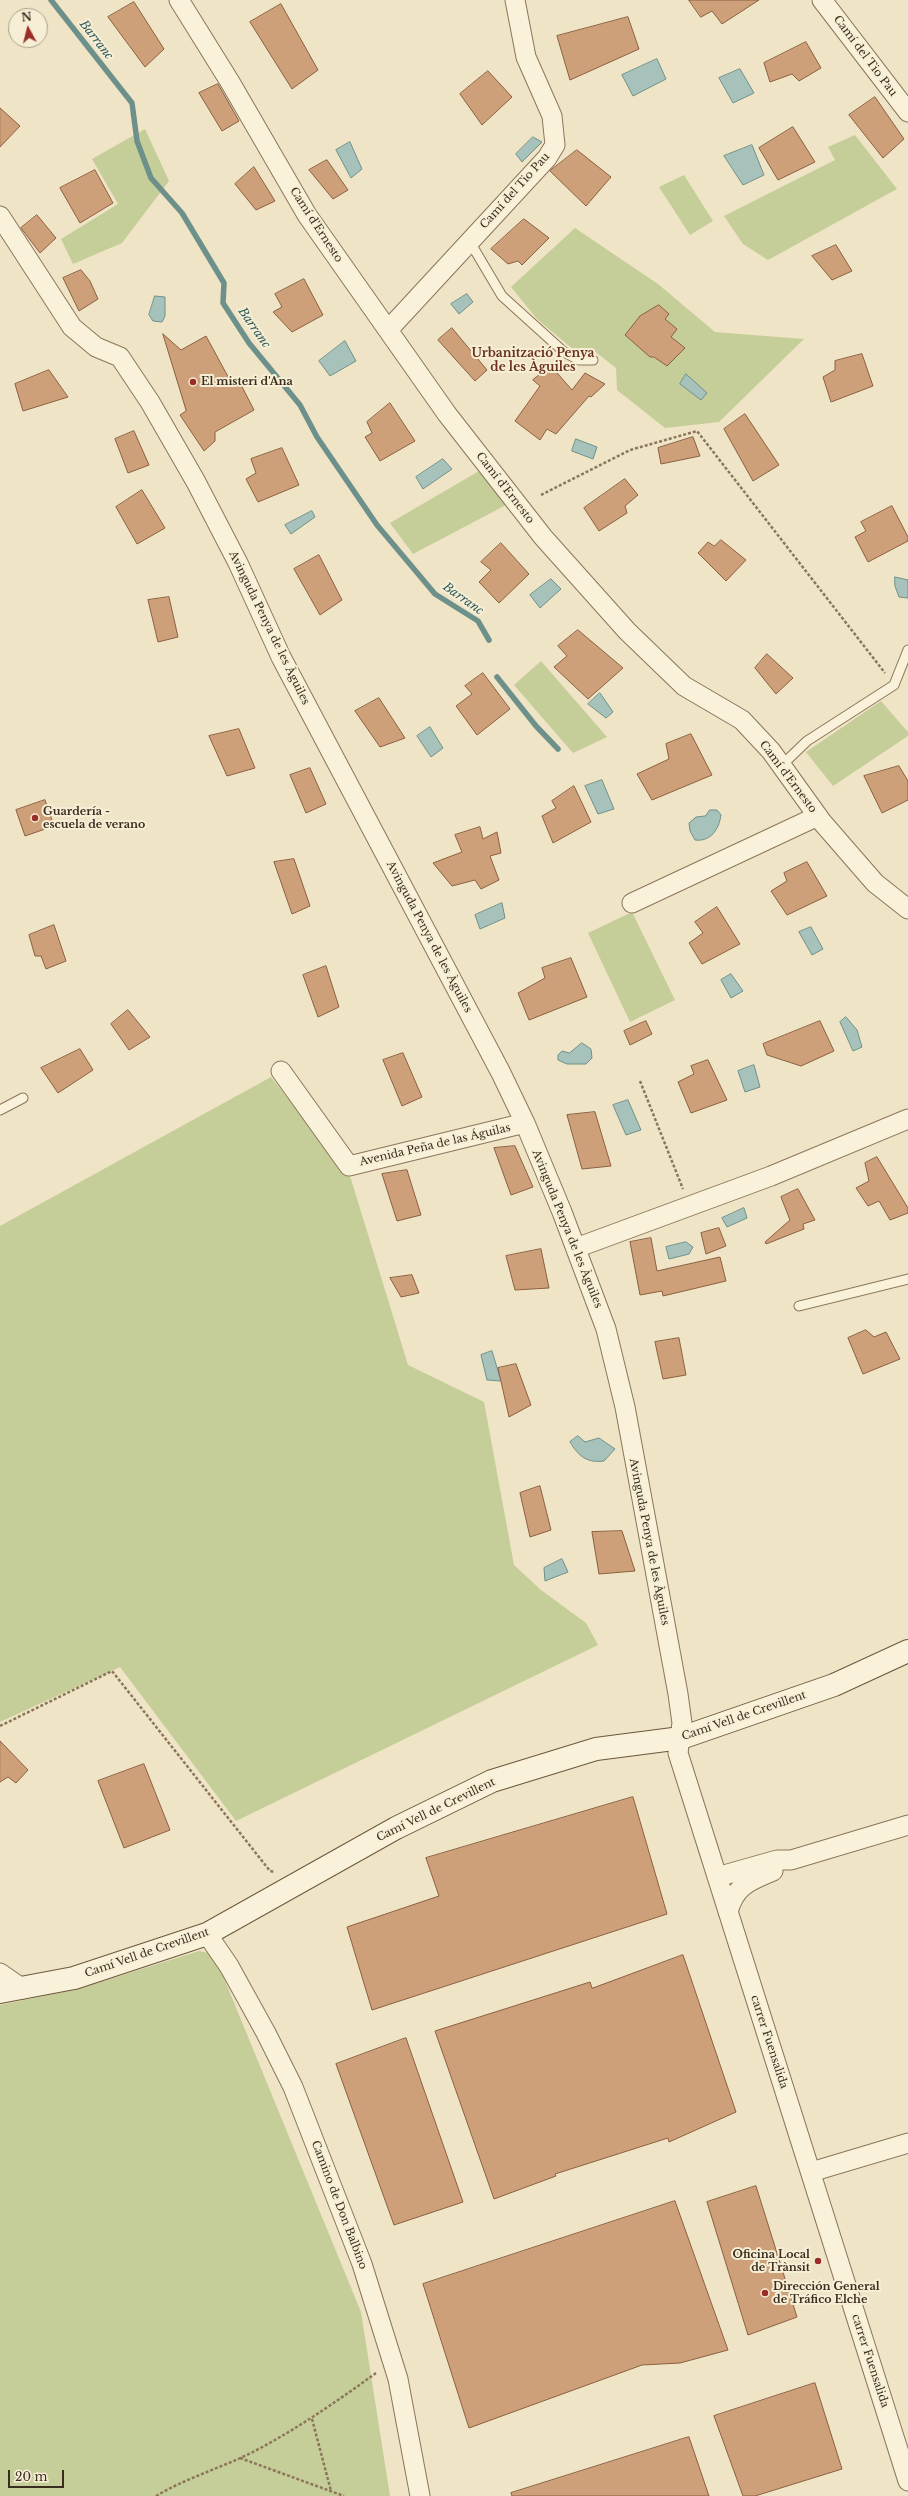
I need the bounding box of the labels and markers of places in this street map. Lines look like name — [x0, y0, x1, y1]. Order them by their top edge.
place label: El misteri d'Ana — [201, 375, 293, 389]
marker: El misteri d'Ana — [188, 377, 198, 387]
place label: Guardería - escuela de verano — [43, 805, 145, 831]
marker: Guardería - escuela de verano — [30, 813, 40, 823]
place label: Oficina Local de Trànsit — [733, 2248, 810, 2274]
marker: Oficina Local de Trànsit — [813, 2256, 823, 2266]
place label: Dirección General de Tráfico Elche — [773, 2280, 880, 2306]
marker: Dirección General de Tráfico Elche — [760, 2288, 770, 2298]

